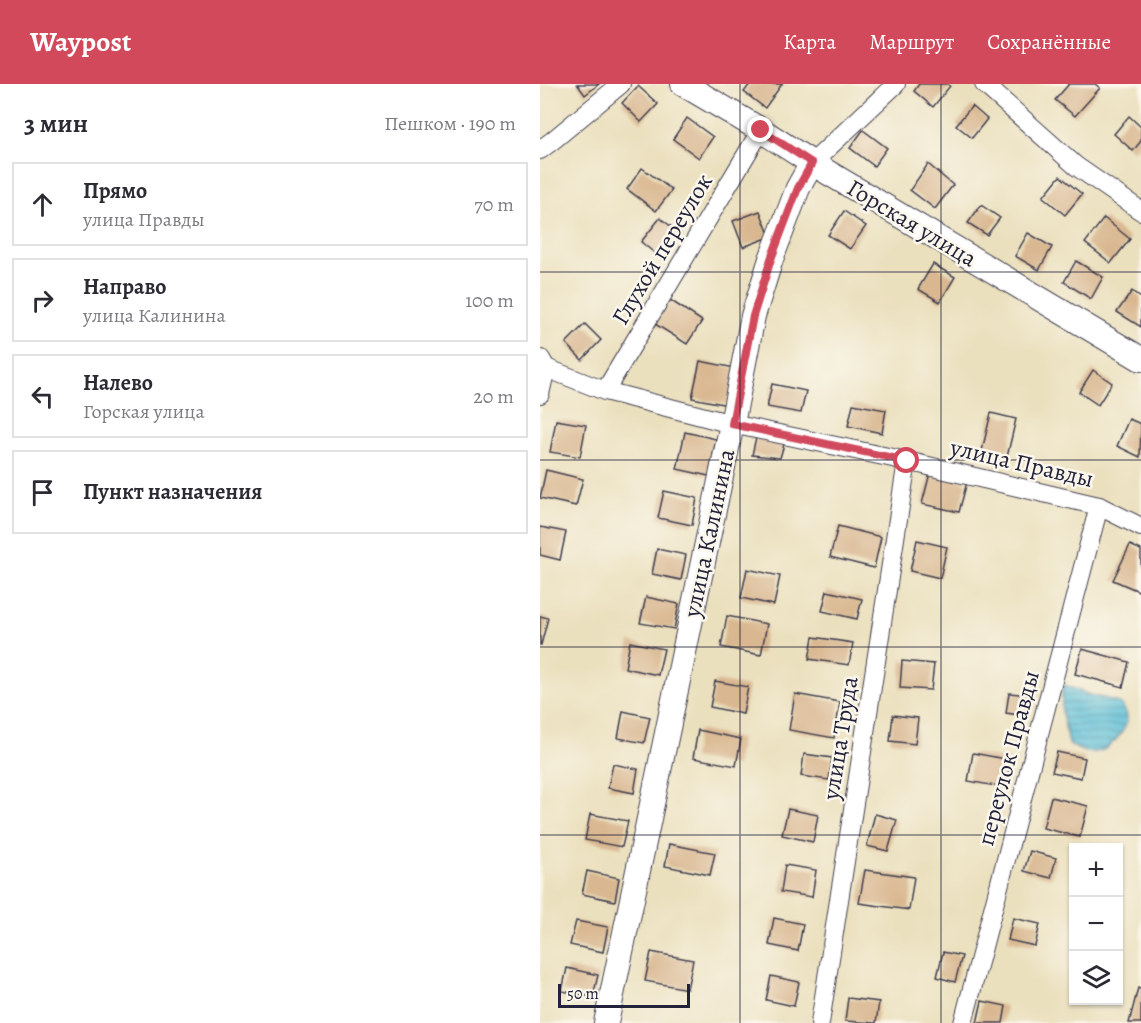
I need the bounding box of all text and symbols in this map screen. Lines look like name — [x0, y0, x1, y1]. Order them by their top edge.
text: Waypost — [30, 23, 131, 61]
text: Карта — [783, 28, 836, 56]
text: Маршрут — [869, 28, 954, 56]
text: Сохранённые — [987, 28, 1111, 56]
text: 3 мин — [24, 106, 88, 141]
text: Пешком · 190 m — [384, 110, 516, 137]
route end — [747, 116, 773, 142]
street label: Глухой переулок — [604, 167, 720, 331]
street label: Горская улица — [841, 172, 983, 274]
text: Прямо — [83, 176, 147, 206]
icon: ahead — [26, 188, 59, 221]
text: 70 m — [474, 191, 514, 218]
text: улица Правды — [83, 206, 205, 233]
text: Направо — [83, 272, 166, 302]
icon: right — [26, 284, 59, 317]
text: 100 m — [465, 287, 514, 314]
text: улица Калинина — [83, 302, 226, 329]
text: Налево — [83, 368, 153, 398]
icon: left — [26, 380, 59, 413]
text: 20 m — [473, 383, 514, 410]
text: Горская улица — [83, 398, 205, 425]
street label: улица Правды — [946, 431, 1097, 495]
street label: улица Калинина — [675, 446, 742, 621]
route start — [893, 447, 919, 473]
icon: arrive — [26, 476, 59, 509]
text: Пункт назначения — [83, 477, 262, 507]
street label: переулок Правды — [969, 667, 1047, 849]
street label: улица Труда — [814, 674, 866, 803]
map controls — [1069, 843, 1123, 1005]
button: + — [1069, 843, 1123, 897]
button: − — [1069, 897, 1123, 951]
button: layers — [1069, 951, 1123, 1005]
scale bar — [558, 981, 690, 1008]
text: 50 m — [567, 983, 599, 1005]

